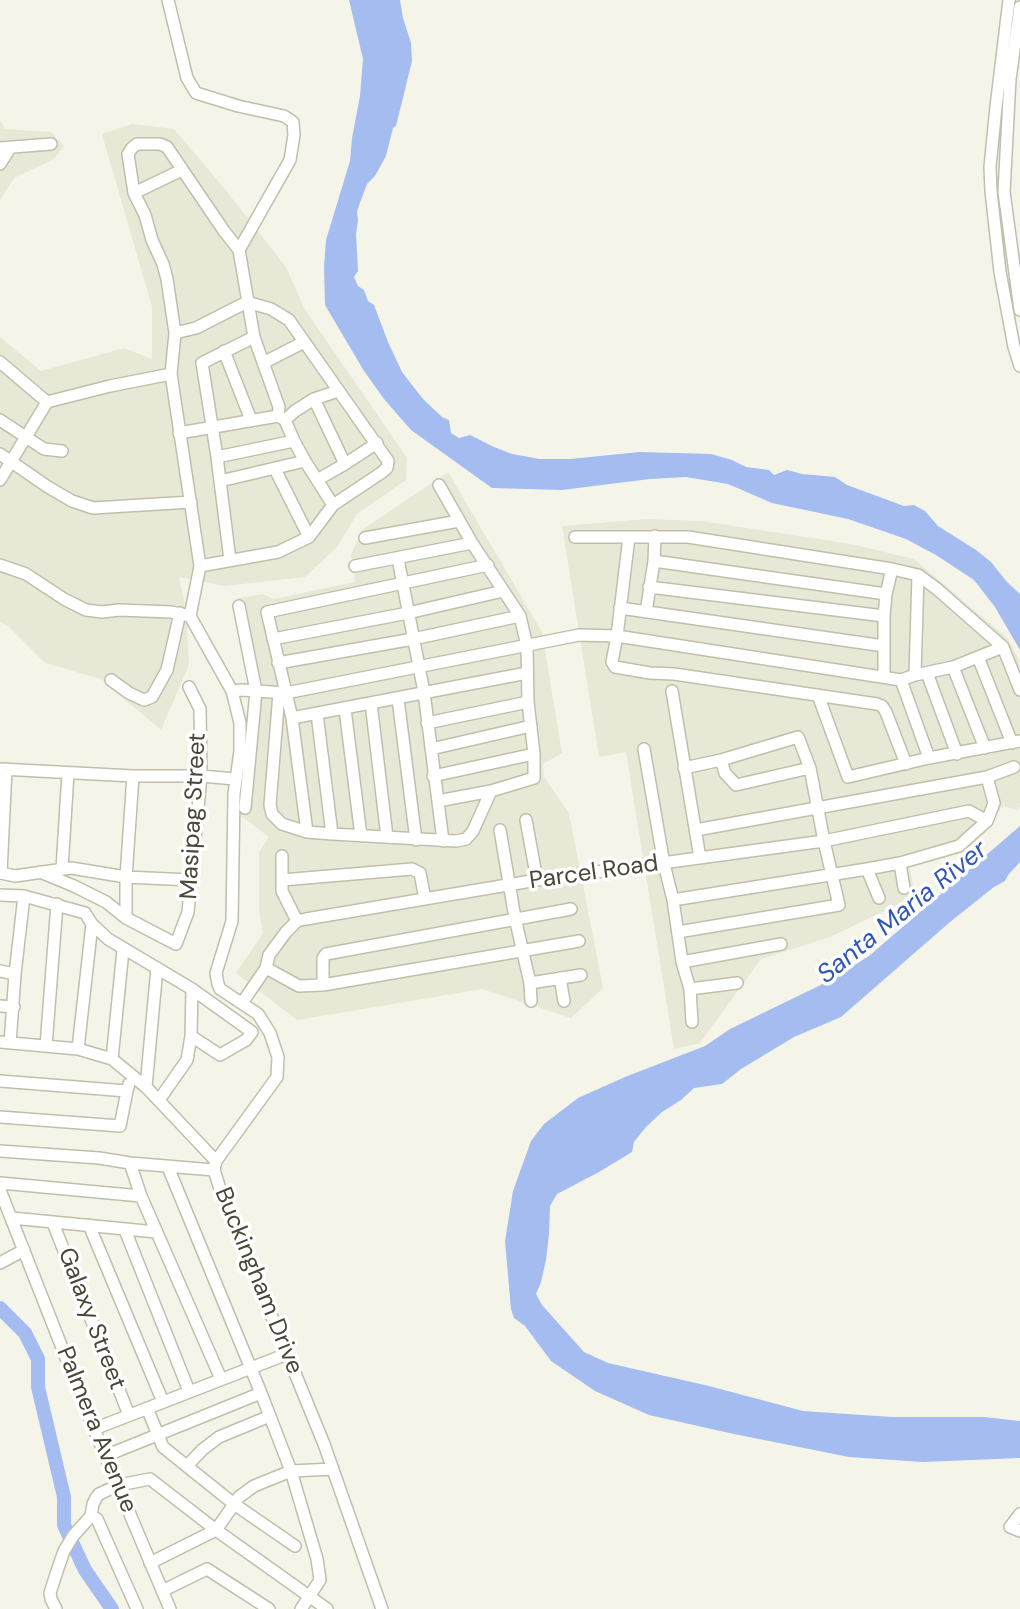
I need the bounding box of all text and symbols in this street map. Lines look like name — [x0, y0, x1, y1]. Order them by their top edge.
street label: Masipag Street — [175, 732, 213, 900]
water label: Santa Maria River — [812, 835, 994, 991]
street label: Parcel Road — [528, 850, 660, 896]
street label: Buckingham Drive — [207, 1184, 309, 1378]
street label: Galaxy Street — [51, 1244, 131, 1394]
street label: Palmera Avenue — [50, 1343, 142, 1517]

